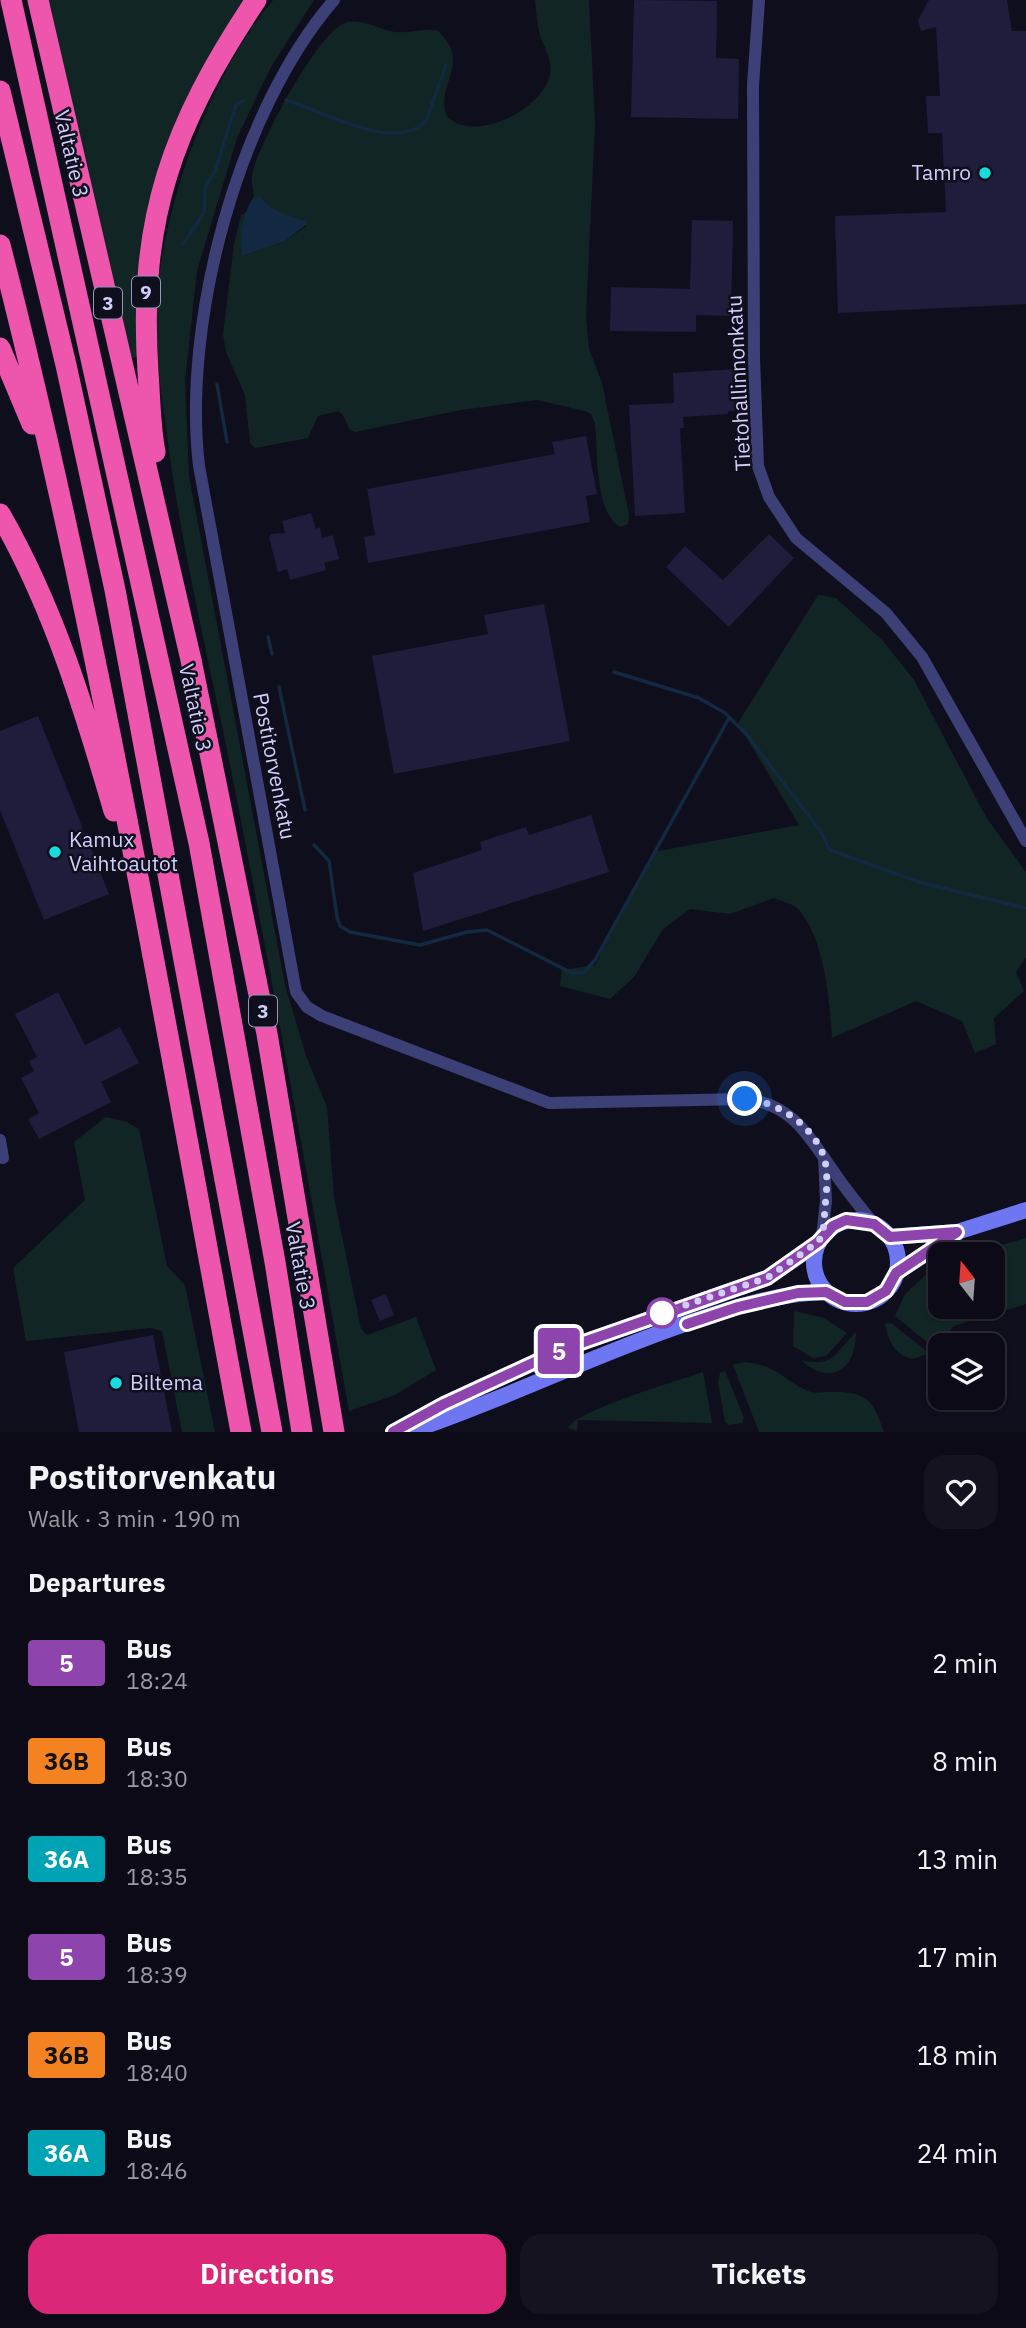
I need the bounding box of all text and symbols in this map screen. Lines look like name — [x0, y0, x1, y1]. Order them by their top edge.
street label: Valtatie 3 — [48, 107, 96, 200]
place label: Tamro — [912, 158, 971, 186]
marker: Tamro — [977, 165, 993, 181]
road number: 9 — [132, 276, 160, 308]
road number: 3 — [94, 288, 122, 318]
street label: Tietohallinnonkatu — [719, 294, 757, 472]
street label: Valtatie 3 — [173, 661, 219, 754]
street label: Postitorvenkatu — [247, 690, 303, 842]
place label: Kamux Vaihtoautot — [69, 825, 178, 877]
marker: Kamux Vaihtoautot — [47, 844, 63, 860]
road number: 3 — [249, 995, 277, 1026]
your location — [727, 1081, 762, 1116]
street label: Valtatie 3 — [279, 1219, 323, 1312]
north arrow — [928, 1242, 1004, 1320]
map controls — [928, 1242, 1005, 1410]
unlabelled marker — [647, 1298, 677, 1328]
line badge: 5 — [536, 1328, 582, 1374]
button: layers — [928, 1333, 1005, 1410]
text: 5 — [552, 1335, 566, 1367]
place label: Biltema — [130, 1368, 203, 1396]
marker: Biltema — [108, 1375, 124, 1391]
text: Postitorvenkatu — [28, 1455, 276, 1498]
button: heart — [924, 1455, 998, 1529]
text: Walk · 3 min · 190 m — [28, 1503, 241, 1533]
text: Departures — [28, 1565, 166, 1599]
text: Bus — [126, 1631, 172, 1665]
text: 2 min — [932, 1646, 998, 1680]
text: 5 — [59, 1647, 74, 1679]
text: 18:24 — [126, 1665, 188, 1695]
text: Bus — [126, 1729, 172, 1763]
text: 8 min — [932, 1744, 998, 1778]
text: 36B — [44, 1745, 89, 1777]
text: 18:30 — [126, 1763, 188, 1793]
text: Bus — [126, 1827, 172, 1861]
text: 13 min — [917, 1842, 998, 1876]
text: 36A — [44, 1843, 89, 1875]
text: 18:35 — [126, 1861, 188, 1891]
text: Bus — [126, 1925, 172, 1959]
text: 17 min — [917, 1940, 998, 1974]
text: 5 — [59, 1941, 74, 1973]
text: 18:39 — [126, 1959, 188, 1989]
text: Bus — [126, 2023, 172, 2057]
text: 18 min — [917, 2038, 998, 2072]
text: 36B — [44, 2039, 89, 2071]
text: 18:40 — [126, 2057, 188, 2087]
text: Bus — [126, 2121, 172, 2155]
text: 24 min — [917, 2136, 998, 2170]
text: 36A — [44, 2137, 89, 2169]
text: 18:46 — [126, 2155, 188, 2185]
button: Directions — [28, 2234, 506, 2314]
button: Tickets — [520, 2234, 998, 2314]

